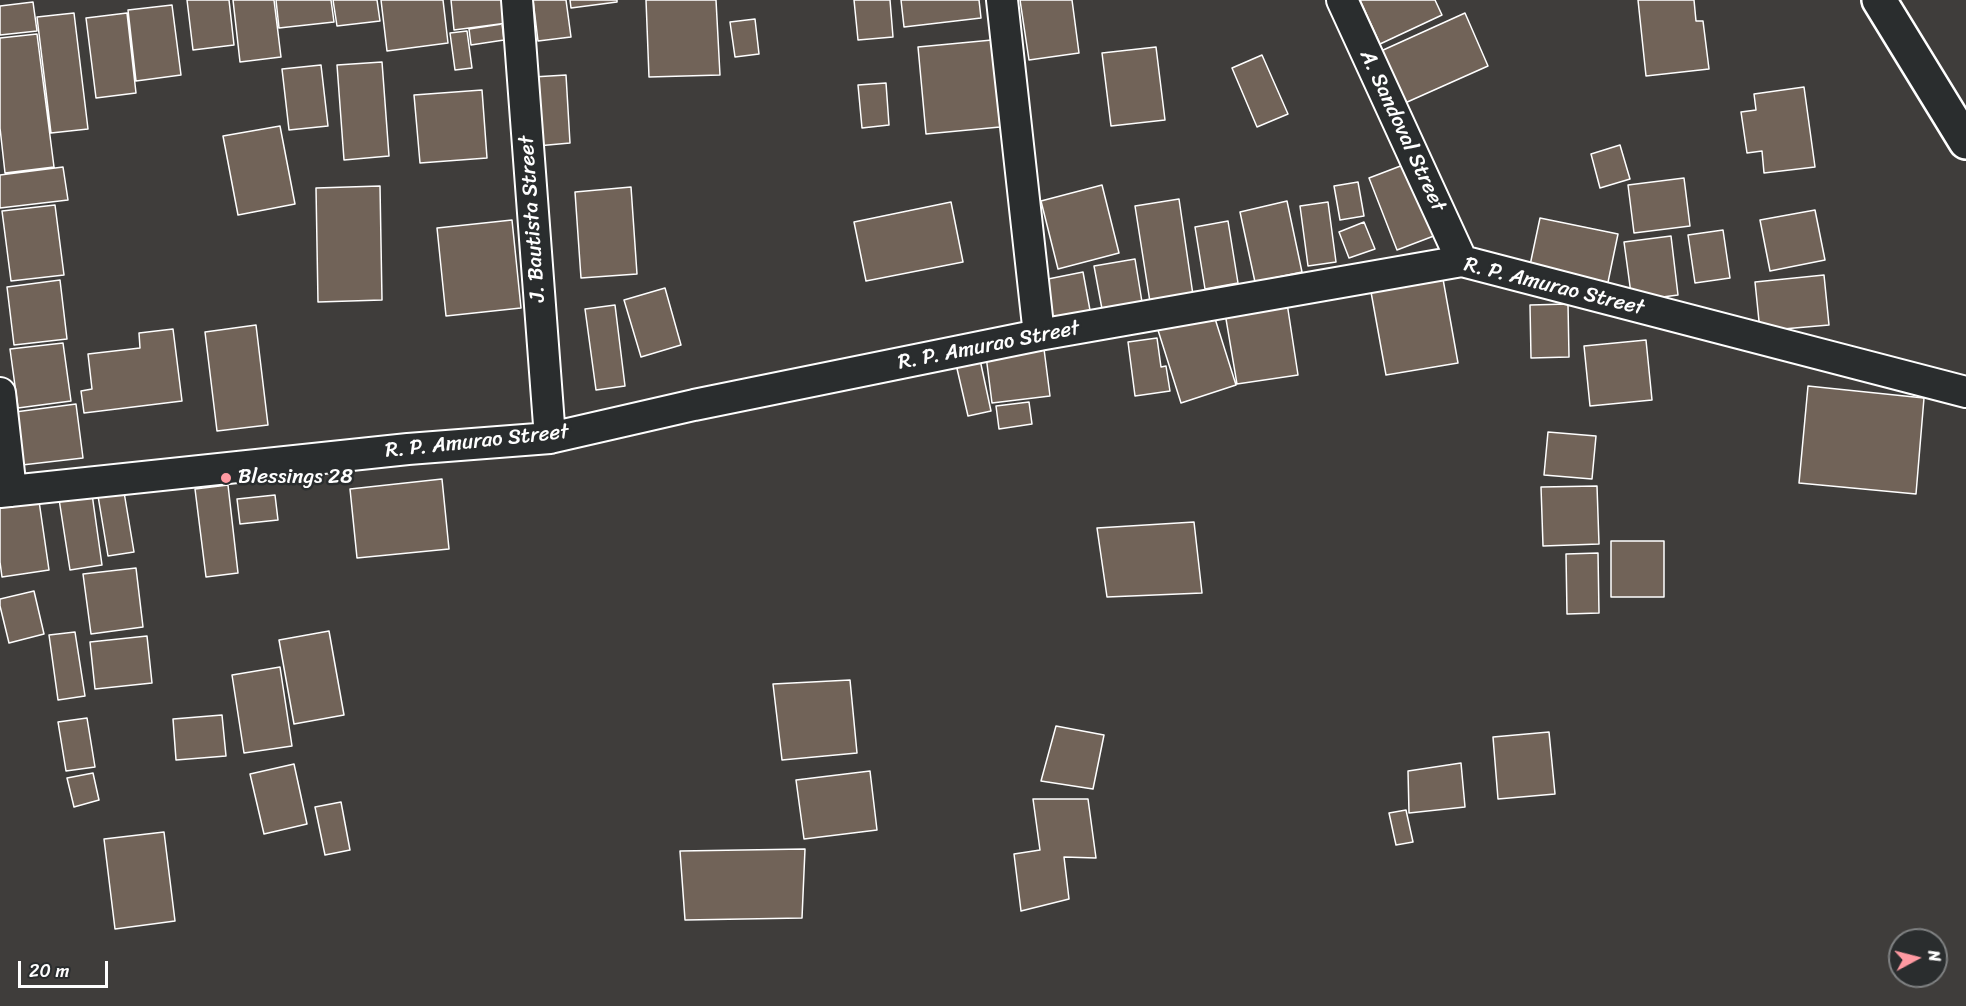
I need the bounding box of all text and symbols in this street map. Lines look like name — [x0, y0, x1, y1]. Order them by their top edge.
street label: A. Sandoval Street — [1354, 46, 1450, 216]
street label: J. Bautista Street — [515, 135, 551, 303]
street label: R. P. Amurao Street — [1462, 252, 1646, 322]
street label: R. P. Amurao Street — [896, 316, 1082, 376]
street label: R. P. Amurao Street — [384, 420, 570, 464]
place label: Blessings 28 — [238, 465, 353, 491]
marker: Blessings 28 — [219, 471, 233, 485]
north arrow — [1888, 928, 1948, 988]
scale bar — [21, 949, 111, 987]
text: N — [1919, 949, 1949, 963]
text: 20 m — [29, 955, 69, 987]

